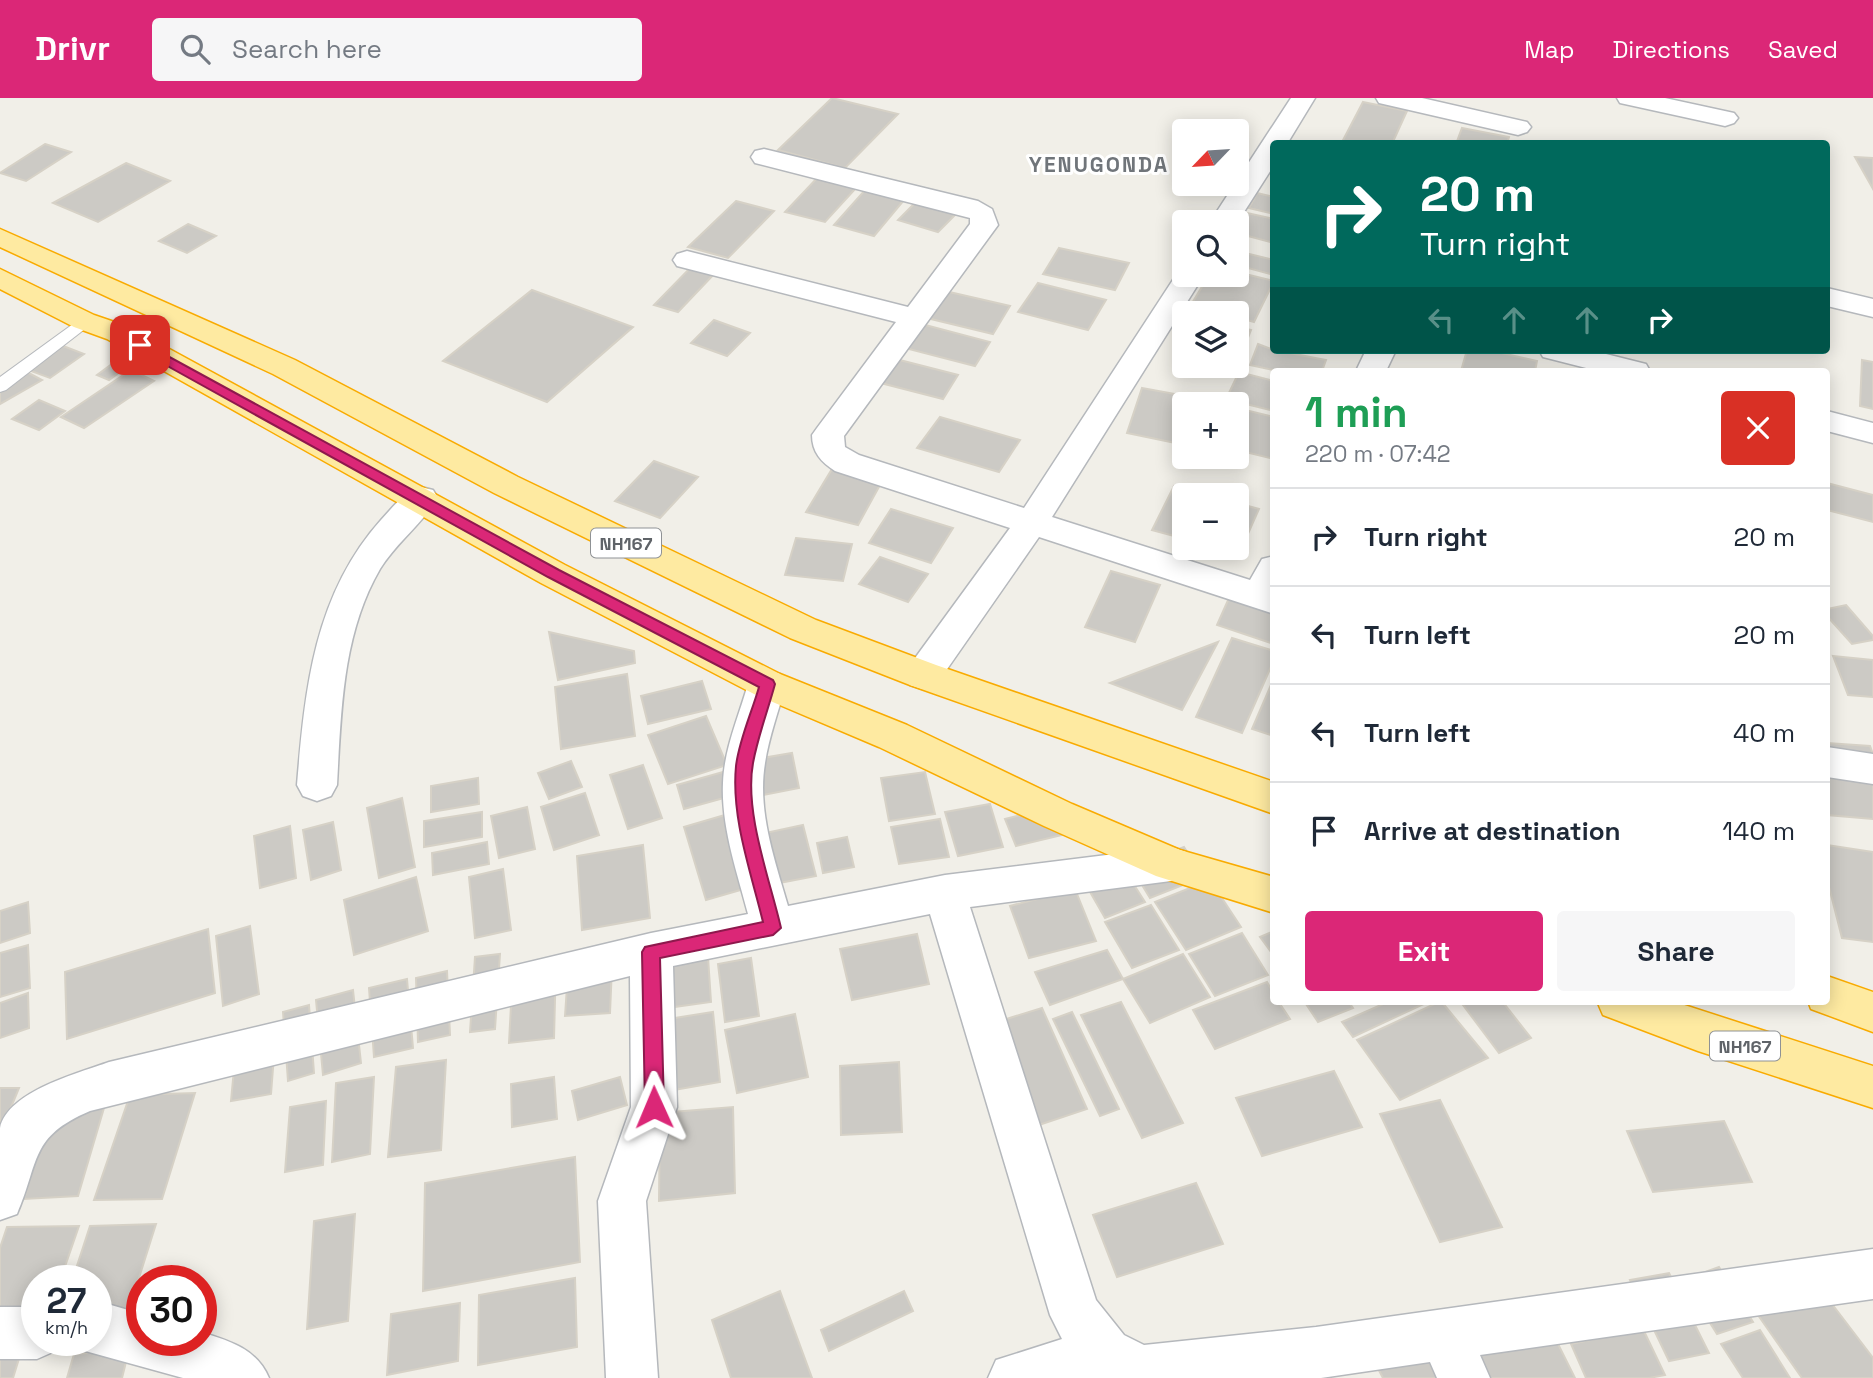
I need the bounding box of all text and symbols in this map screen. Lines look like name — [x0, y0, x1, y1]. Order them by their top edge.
search box — [152, 18, 642, 81]
text: Drivr — [35, 28, 110, 70]
icon: search — [176, 30, 214, 68]
text: Search here — [232, 32, 382, 66]
text: Map — [1524, 34, 1574, 65]
text: Directions — [1612, 34, 1730, 65]
text: Saved — [1768, 34, 1838, 65]
north arrow — [1172, 119, 1250, 196]
map controls — [1172, 119, 1249, 560]
district label: YENUGONDA — [1029, 151, 1169, 178]
text: 20 m — [1420, 163, 1535, 225]
icon: right — [1305, 168, 1396, 259]
button: search — [1172, 210, 1249, 287]
text: Turn right — [1420, 224, 1570, 264]
button: layers — [1172, 301, 1249, 378]
icon: left — [1422, 301, 1460, 339]
icon: ahead — [1495, 301, 1533, 339]
icon: ahead — [1568, 301, 1606, 339]
icon: right — [1641, 301, 1679, 339]
pin — [110, 315, 170, 375]
icon: arrive — [121, 326, 159, 364]
text: 1 min — [1305, 386, 1408, 439]
button: close — [1721, 391, 1795, 465]
button: + — [1172, 392, 1249, 469]
text: 220 m · 07:42 — [1305, 439, 1451, 469]
button: − — [1172, 483, 1249, 560]
icon: right — [1305, 518, 1343, 556]
text: Turn right — [1364, 520, 1488, 554]
text: 20 m — [1734, 520, 1795, 554]
road number: NH167 — [591, 528, 661, 558]
icon: left — [1305, 616, 1343, 654]
text: Turn left — [1364, 618, 1471, 652]
text: 20 m — [1734, 618, 1795, 652]
icon: left — [1305, 714, 1343, 752]
text: Turn left — [1364, 716, 1471, 750]
text: 40 m — [1733, 716, 1795, 750]
icon: arrive — [1305, 812, 1343, 850]
text: Arrive at destination — [1364, 814, 1621, 848]
text: 140 m — [1722, 814, 1795, 848]
button: Exit — [1305, 911, 1543, 991]
button: Share — [1557, 911, 1795, 991]
road number: NH167 — [1710, 1031, 1780, 1060]
position arrow — [617, 1070, 691, 1144]
speed limit sign: 30 — [126, 1265, 217, 1356]
text: 27 — [47, 1279, 86, 1323]
text: km/h — [45, 1316, 88, 1339]

